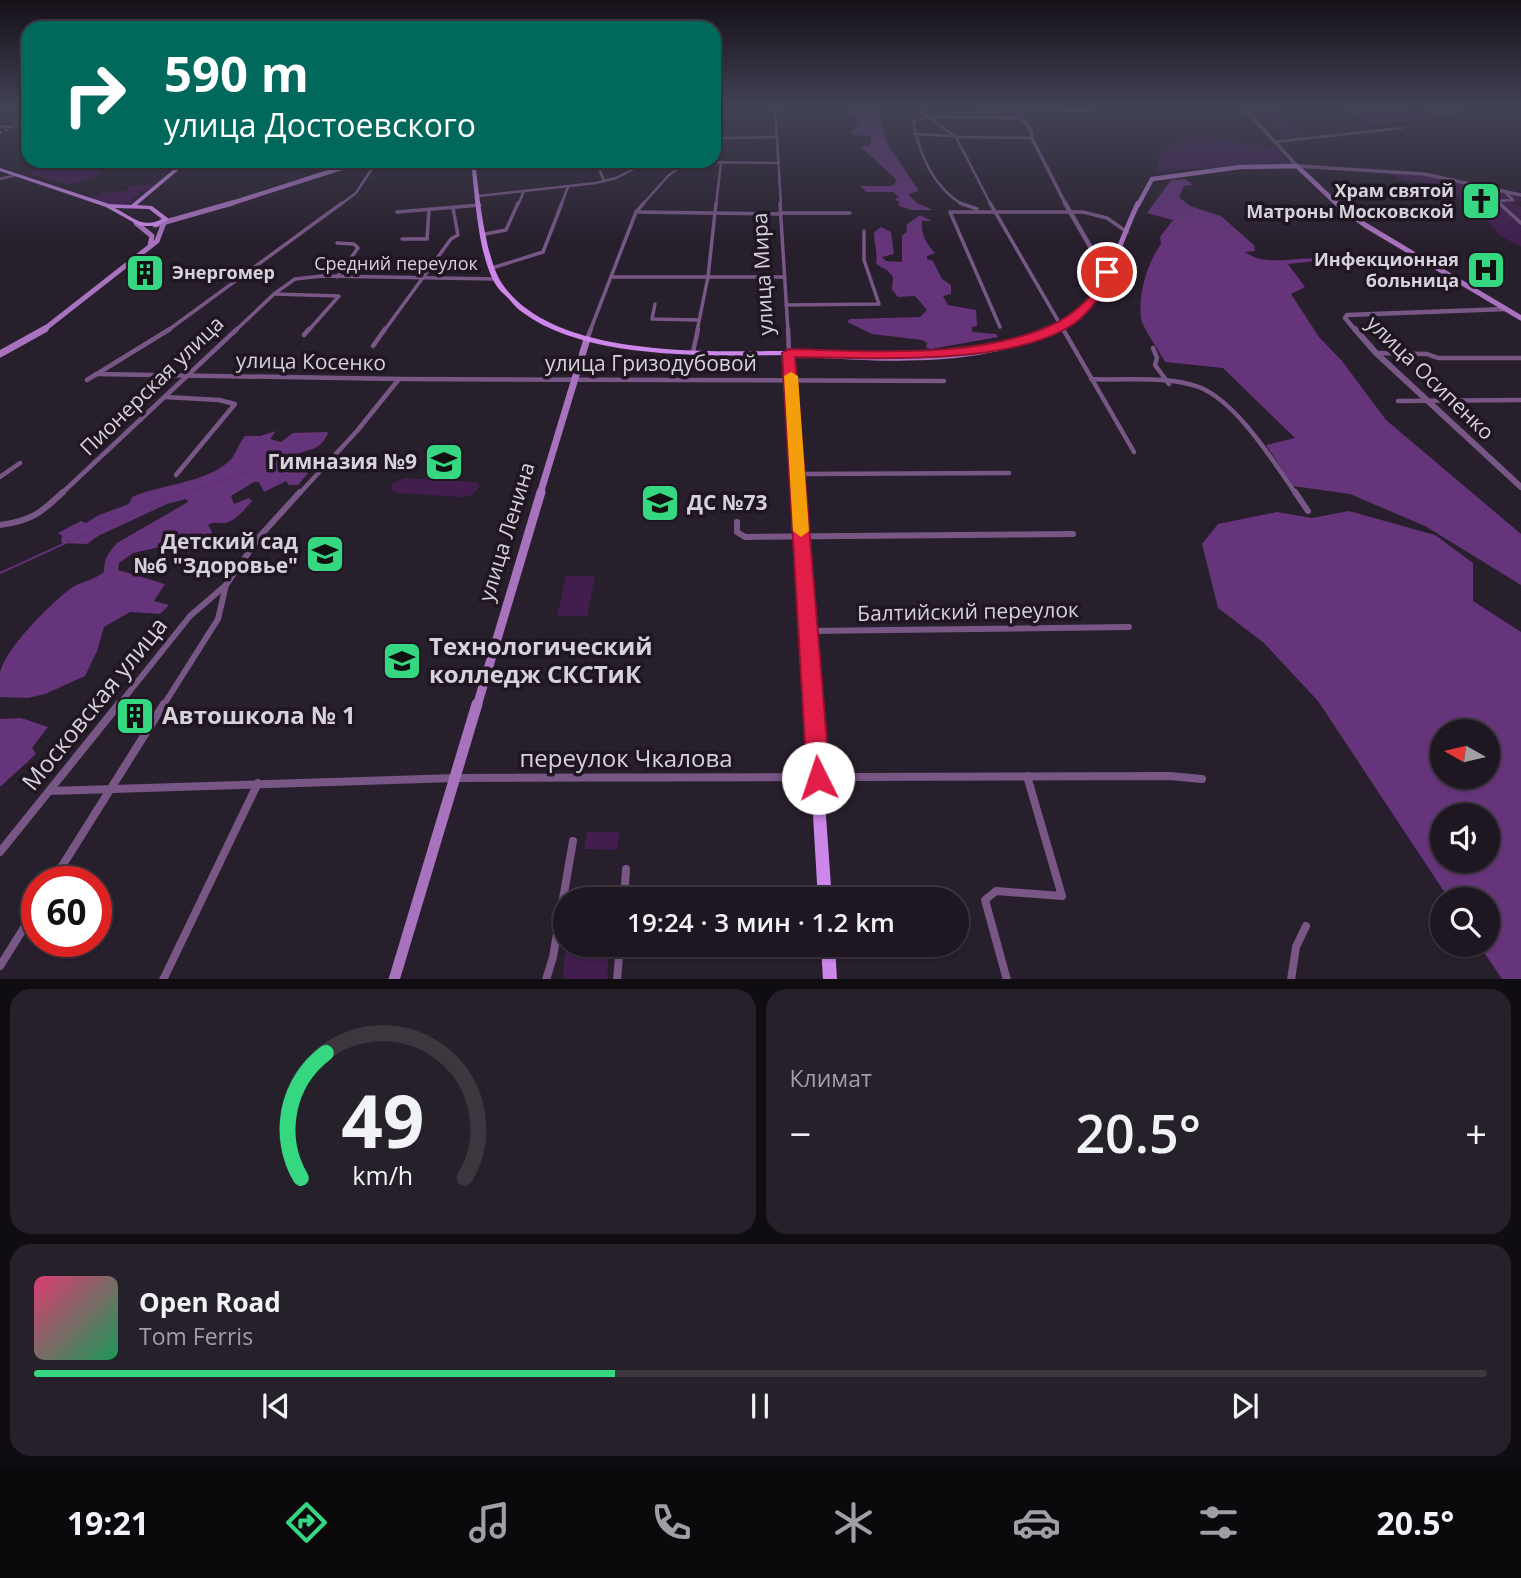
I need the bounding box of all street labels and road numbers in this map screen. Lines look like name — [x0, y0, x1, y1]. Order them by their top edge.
street label: улица Мира — [745, 212, 779, 336]
street label: Средний переулок — [314, 251, 478, 275]
street label: Пионерская улица — [73, 309, 229, 461]
street label: улица Осипенко — [1361, 309, 1501, 446]
street label: улица Косенко — [236, 346, 386, 376]
street label: улица Гризодубовой — [545, 349, 757, 377]
street label: улица Ленина — [472, 459, 541, 605]
street label: Балтийский переулок — [857, 595, 1079, 627]
street label: Московская улица — [14, 609, 174, 797]
street label: переулок Чкалова — [519, 741, 733, 774]

